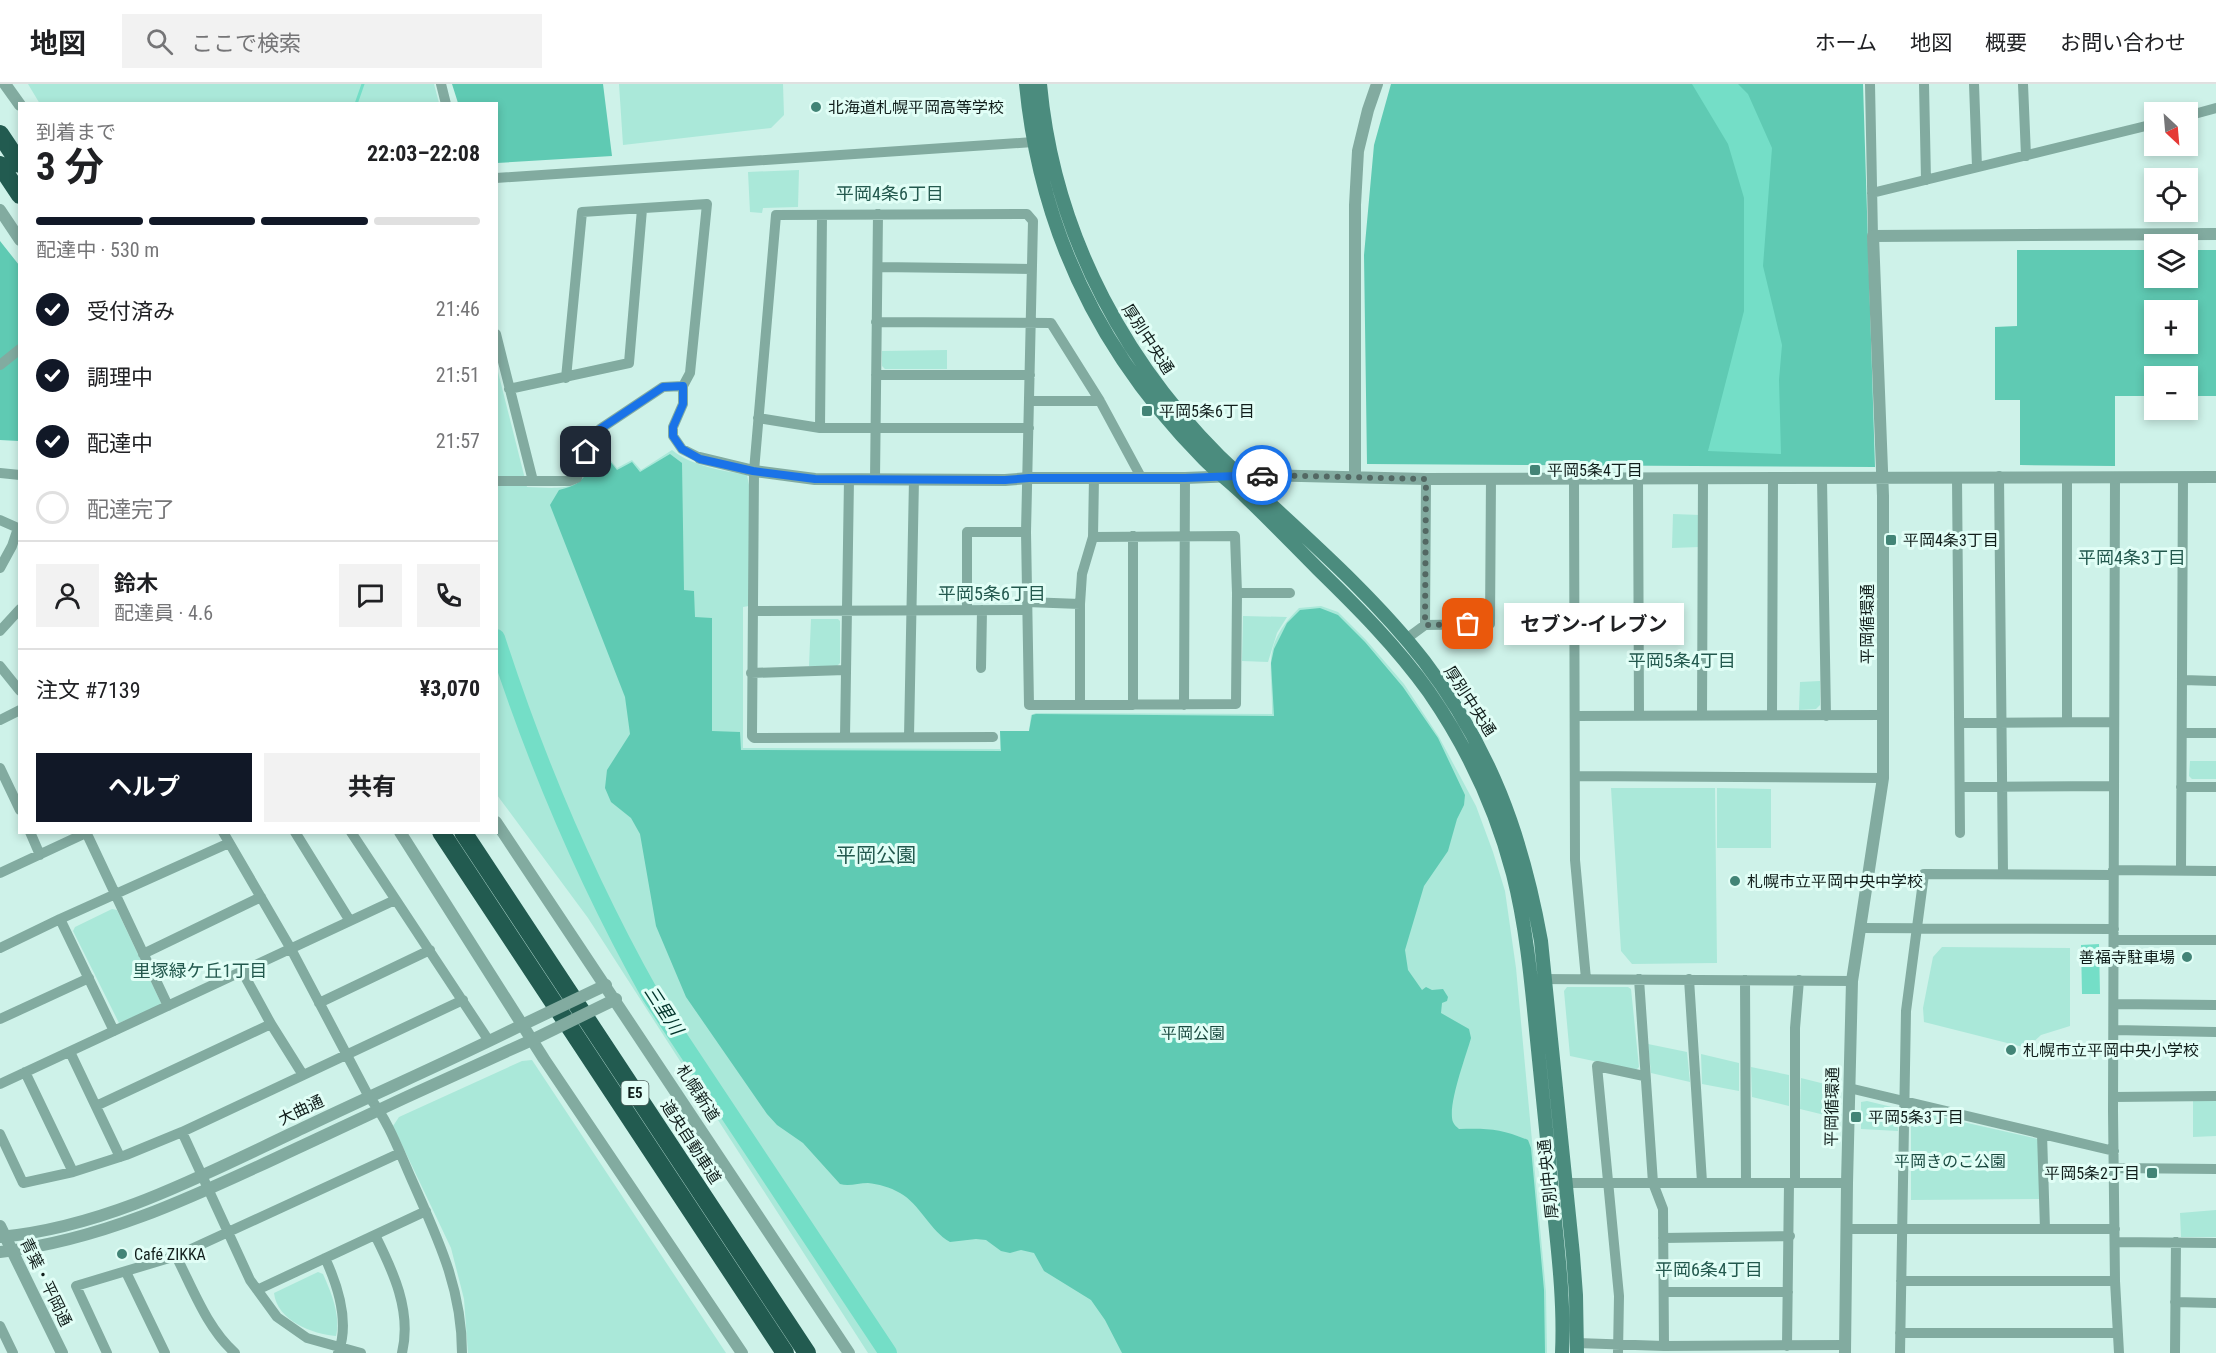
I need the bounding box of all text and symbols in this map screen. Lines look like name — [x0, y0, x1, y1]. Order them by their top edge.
search box — [122, 14, 542, 68]
icon: search — [143, 25, 176, 58]
text: 地図 — [30, 27, 86, 60]
text: ここで検索 — [191, 31, 301, 56]
text: ホーム — [1815, 31, 1877, 55]
text: 地図 — [1910, 31, 1952, 55]
text: 概要 — [1985, 31, 2027, 55]
text: お問い合わせ — [2060, 31, 2186, 55]
place label: 北海道札幌平岡高等学校 — [828, 98, 1004, 117]
marker: 北海道札幌平岡高等学校 — [809, 100, 823, 114]
north arrow — [2144, 102, 2198, 156]
map controls — [2144, 102, 2198, 420]
text: 到着まで — [36, 120, 116, 144]
text: 22:03–22:08 — [367, 141, 480, 166]
text: 3 分 — [36, 144, 104, 190]
button: locate — [2144, 168, 2198, 222]
district label: 平岡4条6丁目 — [836, 183, 944, 204]
button: layers — [2144, 234, 2198, 288]
text: 配達中 · 530 m — [36, 238, 159, 262]
icon: check — [36, 293, 69, 326]
text: 21:46 — [436, 297, 480, 321]
text: 受付済み — [87, 299, 175, 324]
street label: 厚別中央通 — [1118, 300, 1178, 378]
button: + — [2144, 300, 2198, 354]
icon: check — [36, 359, 69, 392]
text: 21:51 — [436, 363, 480, 387]
text: 調理中 — [87, 365, 153, 390]
button: − — [2144, 366, 2198, 420]
place label: 平岡5条6丁目 — [1159, 402, 1255, 421]
marker: 平岡5条6丁目 — [1140, 404, 1154, 418]
icon: check — [36, 425, 69, 458]
pin — [560, 426, 611, 477]
text: 21:57 — [436, 429, 480, 453]
text: 配達中 — [87, 431, 153, 456]
icon: home — [569, 435, 602, 468]
courier — [1232, 445, 1292, 505]
icon: car — [1246, 459, 1279, 492]
place label: 平岡5条4丁目 — [1547, 461, 1643, 480]
marker: 平岡5条4丁目 — [1528, 463, 1542, 477]
text: 配達完了 — [87, 497, 175, 522]
place label: 平岡4条3丁目 — [1903, 531, 1999, 550]
marker: 平岡4条3丁目 — [1884, 533, 1898, 547]
district label: 平岡4条3丁目 — [2078, 547, 2186, 568]
button: person — [36, 564, 99, 627]
button: chat — [339, 564, 402, 627]
button: phone — [417, 564, 480, 627]
text: 鈴木 — [114, 571, 158, 596]
district label: 平岡5条6丁目 — [938, 583, 1046, 604]
street label: 平岡循環通 — [1858, 584, 1877, 664]
pin — [1442, 598, 1493, 649]
text: 配達員 · 4.6 — [114, 601, 213, 625]
callout: セブン-イレブン — [1504, 603, 1684, 645]
icon: bag — [1451, 607, 1484, 640]
text: セブン-イレブン — [1520, 612, 1668, 636]
district label: 平岡5条4丁目 — [1628, 650, 1736, 671]
street label: 厚別中央通 — [1440, 662, 1500, 740]
text: ¥3,070 — [420, 676, 480, 701]
text: 注文 #7139 — [36, 678, 141, 703]
button: ヘルプ — [36, 753, 252, 822]
button: 共有 — [264, 753, 480, 822]
district label: 平岡公園 — [836, 843, 916, 867]
place label: 札幌市立平岡中央中学校 — [1747, 872, 1923, 891]
marker: 札幌市立平岡中央中学校 — [1728, 874, 1742, 888]
place label: 善福寺駐車場 — [2079, 948, 2175, 967]
marker: 善福寺駐車場 — [2180, 950, 2194, 964]
district label: 里塚緑ケ丘1丁目 — [133, 960, 267, 981]
water label: 三里川 — [640, 982, 689, 1040]
park label: 平岡公園 — [1161, 1024, 1225, 1043]
place label: 札幌市立平岡中央小学校 — [2023, 1041, 2199, 1060]
marker: 札幌市立平岡中央小学校 — [2004, 1043, 2018, 1057]
street label: 札幌新道 — [673, 1061, 723, 1125]
street label: 平岡循環通 — [1822, 1067, 1842, 1147]
road number: E5 — [622, 1081, 648, 1105]
street label: 大曲通 — [275, 1091, 327, 1129]
street label: 道央自動車道 — [657, 1097, 725, 1187]
place label: 平岡5条3丁目 — [1868, 1108, 1964, 1127]
marker: 平岡5条3丁目 — [1849, 1110, 1863, 1124]
street label: 厚別中央通 — [1534, 1138, 1562, 1220]
park label: 平岡きのこ公園 — [1894, 1152, 2006, 1171]
place label: 平岡5条2丁目 — [2044, 1164, 2140, 1183]
marker: 平岡5条2丁目 — [2145, 1166, 2159, 1180]
street label: 青葉・平岡通 — [16, 1235, 76, 1329]
place label: Café ZIKKA — [134, 1245, 206, 1264]
marker: Café ZIKKA — [115, 1247, 129, 1261]
district label: 平岡6条4丁目 — [1655, 1259, 1763, 1280]

